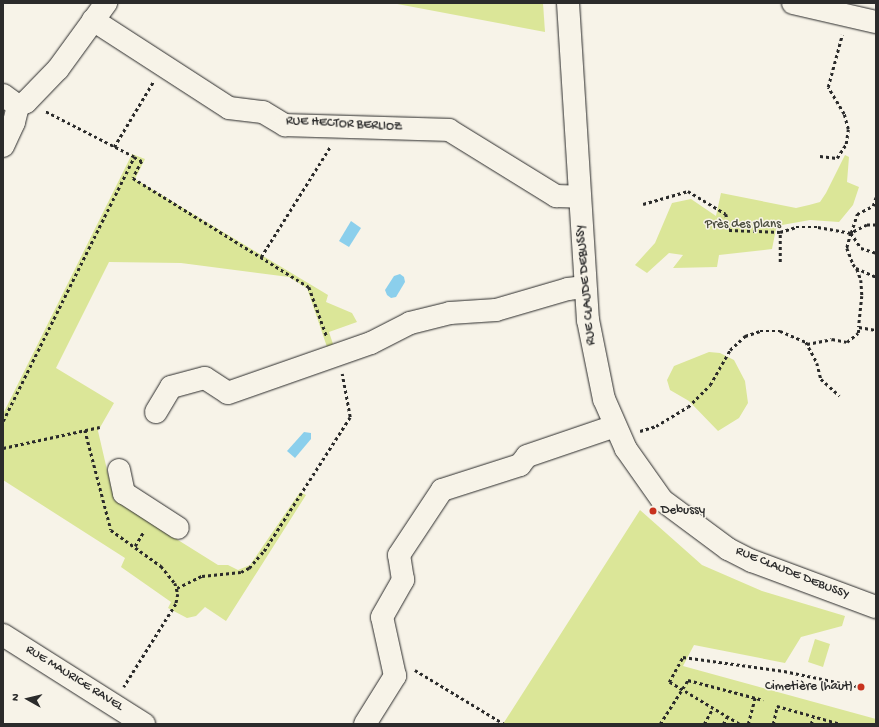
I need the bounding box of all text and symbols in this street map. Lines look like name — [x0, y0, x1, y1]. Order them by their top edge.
street label: RUE HECTOR BERLIOZ — [285, 114, 403, 136]
park label: Près des plans — [705, 217, 781, 233]
street label: RUE CLAUDE DEBUSSY — [574, 224, 600, 346]
place label: Debussy — [661, 503, 705, 519]
marker: Debussy — [648, 506, 658, 516]
street label: RUE CLAUDE DEBUSSY — [733, 544, 851, 604]
street label: RUE MAURICE RAVEL — [22, 643, 126, 715]
north arrow — [8, 679, 48, 719]
place label: Cimetière (haut) — [765, 679, 853, 695]
marker: Cimetière (haut) — [856, 682, 866, 692]
text: N — [10, 693, 23, 702]

